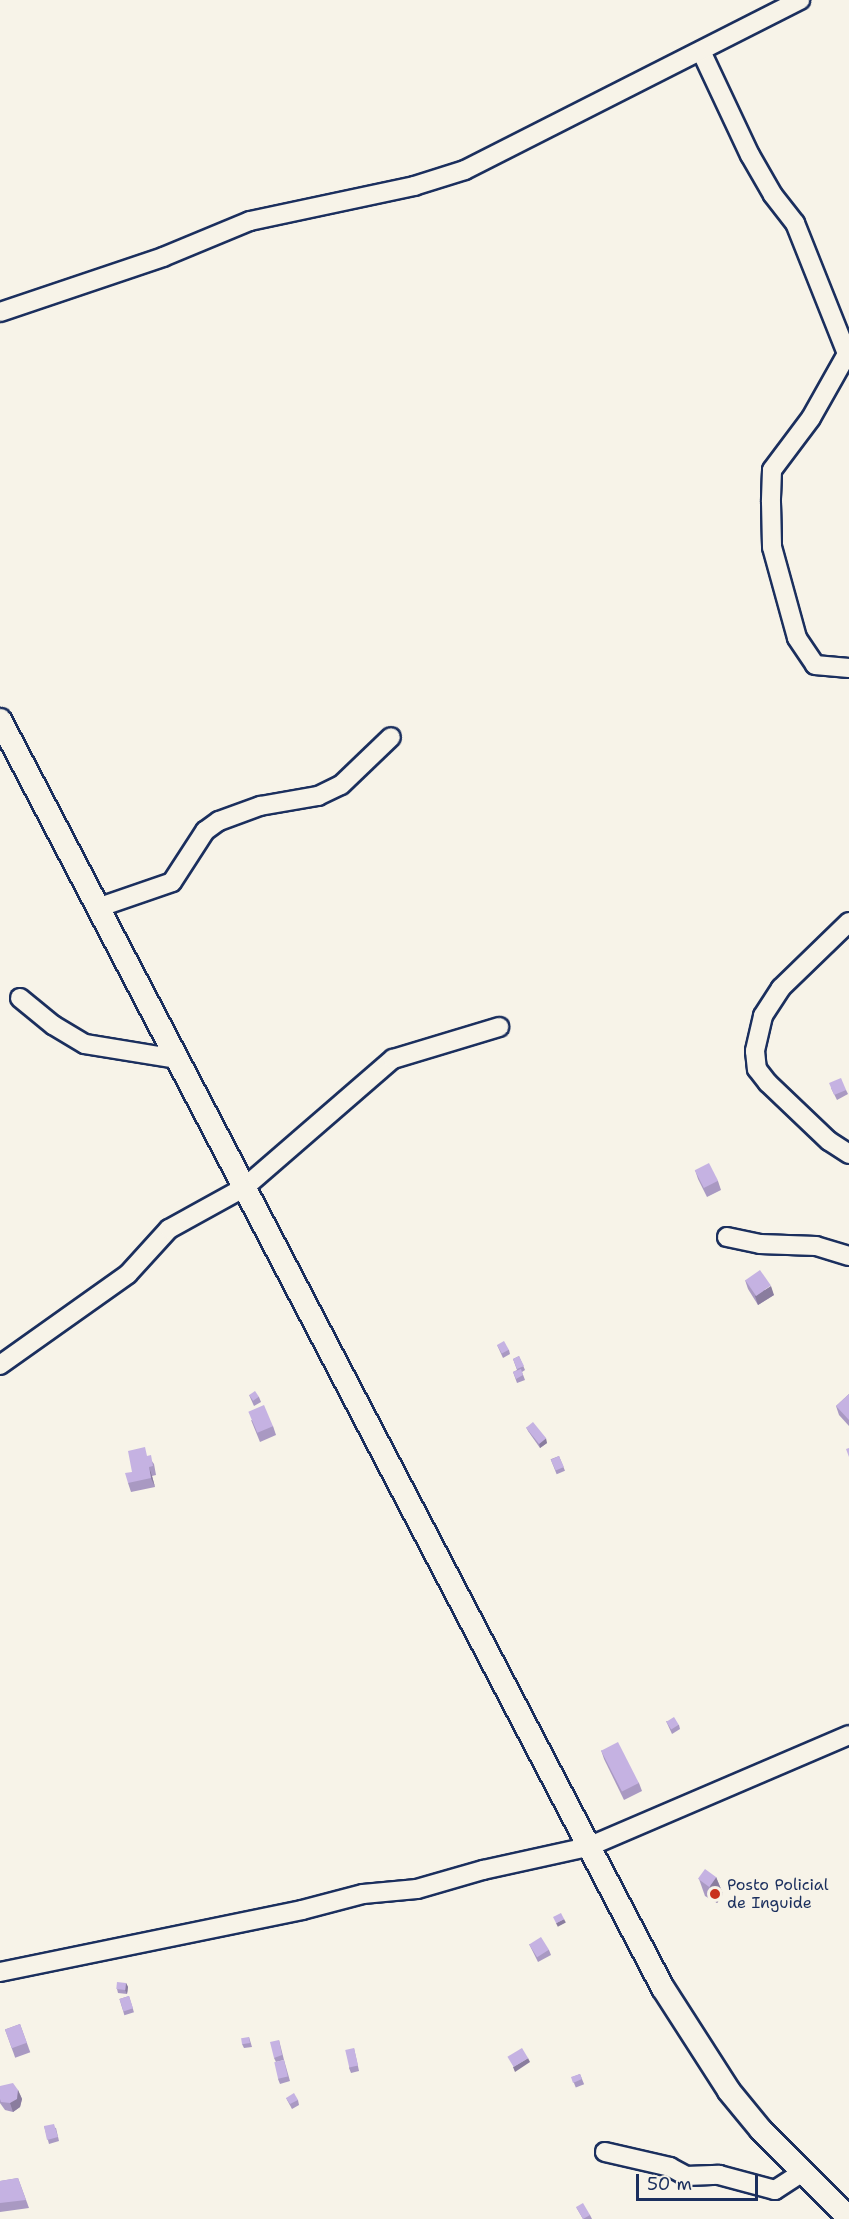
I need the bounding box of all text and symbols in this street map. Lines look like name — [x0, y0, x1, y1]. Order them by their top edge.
place label: Posto Policial de Inguide — [727, 1875, 828, 1913]
marker: Posto Policial de Inguide — [708, 1887, 722, 1901]
scale bar — [639, 2162, 760, 2200]
text: 50 m — [647, 2172, 692, 2196]

